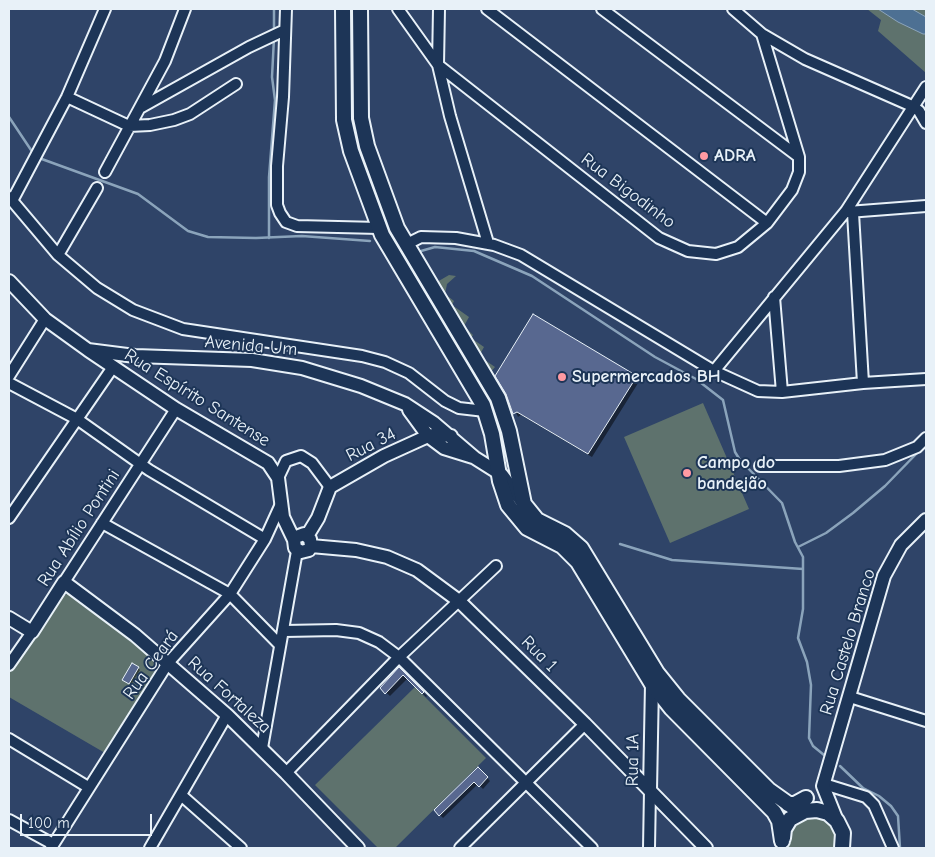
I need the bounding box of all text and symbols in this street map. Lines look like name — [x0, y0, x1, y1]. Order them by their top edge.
place label: ADRA — [714, 145, 756, 167]
street label: Rua Bigodinho — [577, 149, 679, 233]
marker: ADRA — [698, 150, 710, 162]
street label: Avenida Um — [204, 331, 298, 361]
street label: Rua Espírito Santense — [120, 344, 274, 452]
place label: Supermercados BH — [572, 366, 721, 388]
marker: Supermercados BH — [556, 371, 568, 383]
street label: Rua 34 — [342, 423, 400, 467]
place label: Campo do bandejão — [697, 452, 775, 494]
street label: Rua Abílio Pontini — [33, 465, 125, 591]
marker: Campo do bandejão — [681, 467, 693, 479]
street label: Rua Castelo Branco — [816, 566, 880, 718]
street label: Rua Ceará — [119, 626, 183, 704]
street label: Rua 1 — [516, 631, 562, 677]
street label: Rua Fortaleza — [183, 652, 275, 738]
street label: Rua 1A — [622, 733, 644, 787]
scale bar — [22, 804, 155, 836]
text: 100 m — [28, 814, 70, 832]

